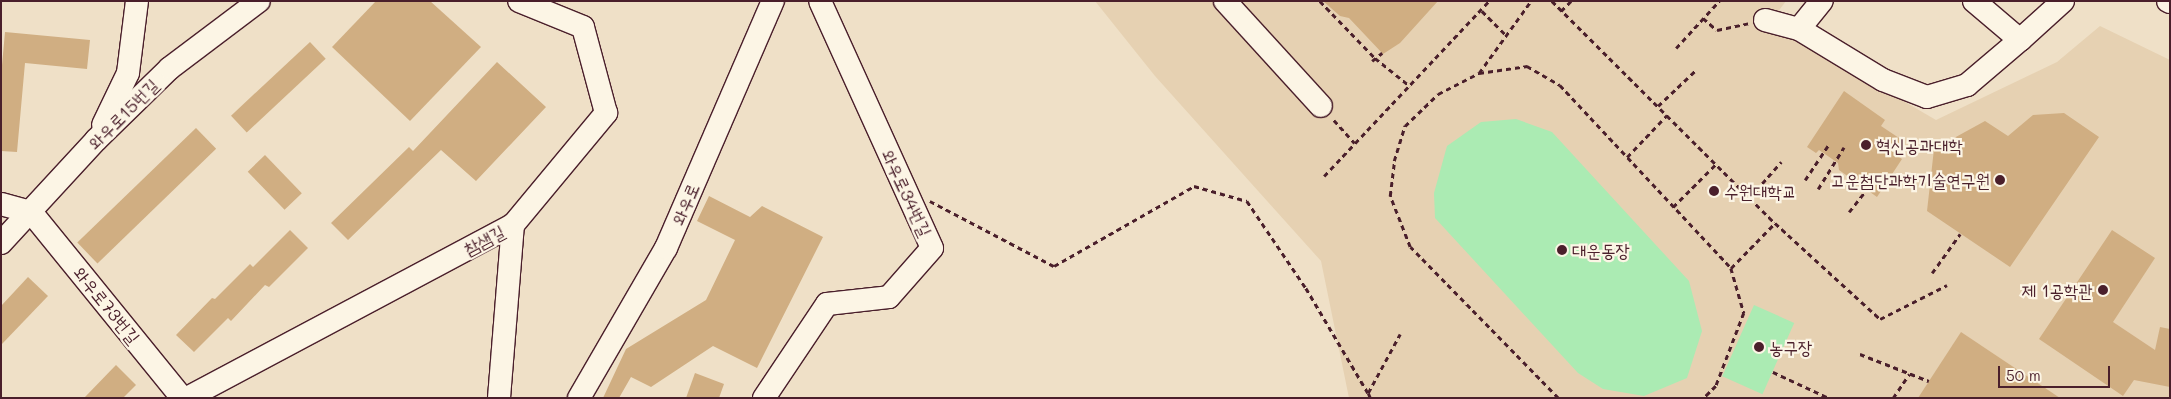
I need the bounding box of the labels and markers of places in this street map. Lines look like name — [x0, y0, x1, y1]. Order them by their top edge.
place label: 혁신공과대학 — [1876, 134, 1963, 156]
marker: 혁신공과대학 — [1860, 139, 1872, 151]
place label: 고운첨단과학기술연구원 — [1831, 169, 1990, 191]
marker: 고운첨단과학기술연구원 — [1994, 174, 2006, 186]
place label: 수원대학교 — [1724, 180, 1796, 202]
marker: 수원대학교 — [1708, 185, 1720, 197]
place label: 대운동장 — [1572, 239, 1630, 261]
marker: 대운동장 — [1556, 244, 1568, 256]
place label: 제 1공학관 — [2021, 279, 2093, 301]
marker: 제 1공학관 — [2097, 284, 2109, 296]
place label: 농구장 — [1769, 336, 1812, 358]
marker: 농구장 — [1753, 341, 1765, 353]

